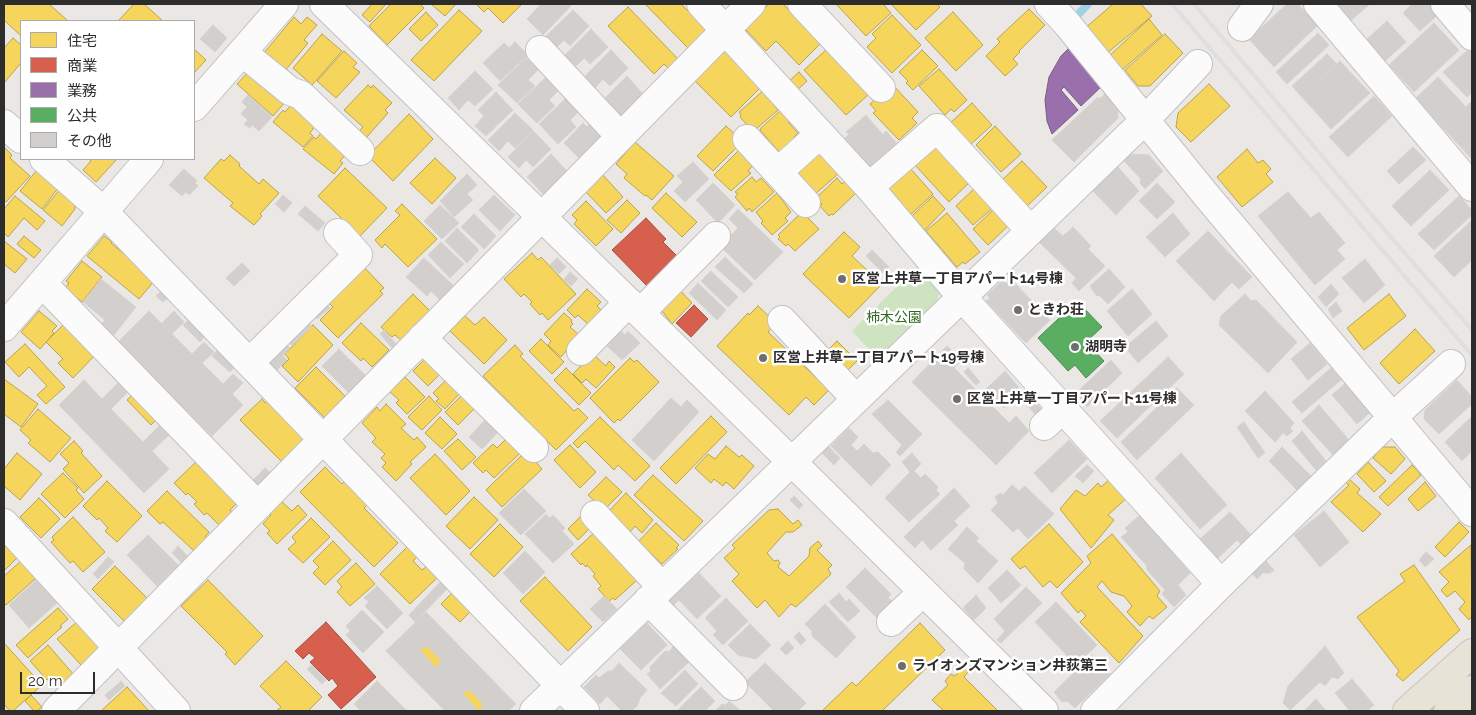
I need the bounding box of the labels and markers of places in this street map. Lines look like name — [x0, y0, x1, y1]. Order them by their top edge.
place label: 区営上井草一丁目アパート14号棟 — [852, 271, 1063, 287]
marker: 区営上井草一丁目アパート14号棟 — [836, 273, 848, 285]
place label: ときわ荘 — [1028, 302, 1084, 318]
marker: ときわ荘 — [1012, 304, 1024, 316]
place label: 湖明寺 — [1085, 339, 1127, 355]
marker: 湖明寺 — [1069, 341, 1081, 353]
place label: 区営上井草一丁目アパート19号棟 — [773, 350, 984, 366]
marker: 区営上井草一丁目アパート19号棟 — [757, 352, 769, 364]
place label: 区営上井草一丁目アパート11号棟 — [967, 391, 1177, 407]
marker: 区営上井草一丁目アパート11号棟 — [951, 393, 963, 405]
place label: ライオンズマンション井荻第三 — [912, 658, 1108, 674]
marker: ライオンズマンション井荻第三 — [896, 660, 908, 672]

